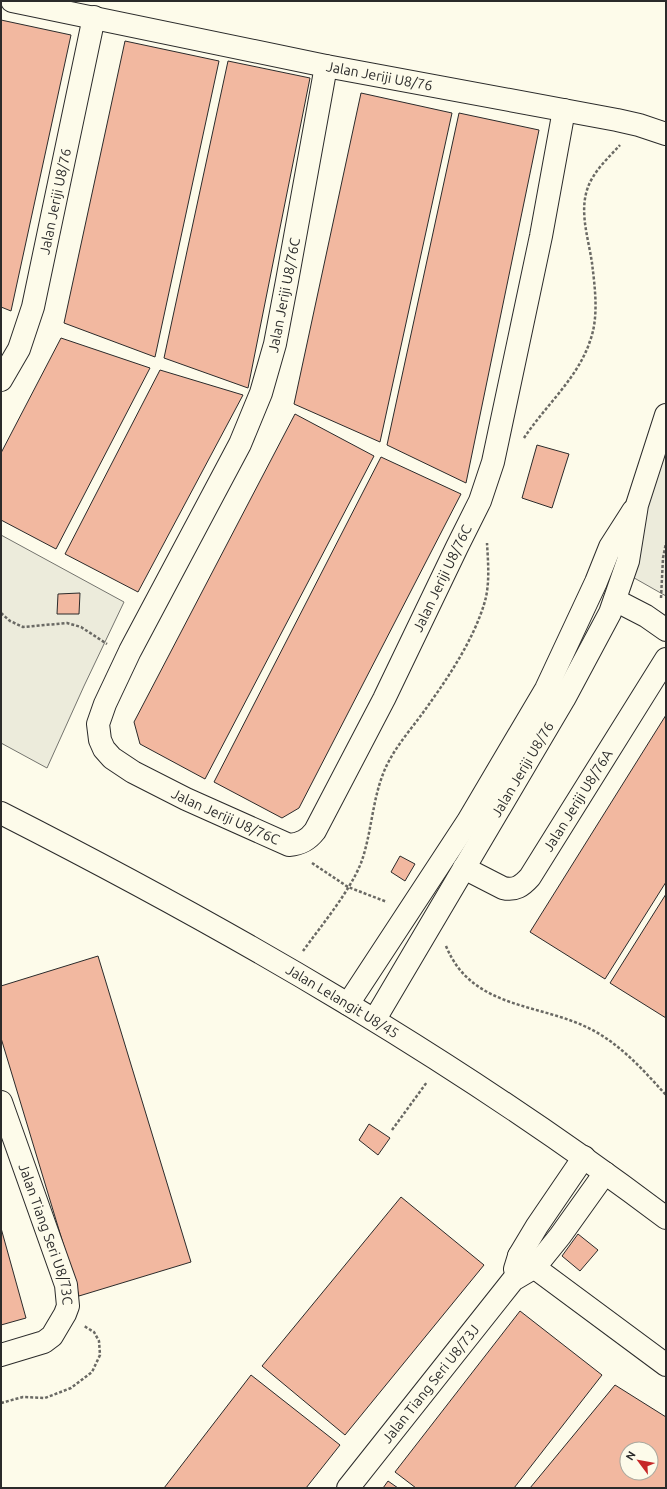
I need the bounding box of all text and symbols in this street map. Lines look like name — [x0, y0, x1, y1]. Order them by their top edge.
street label: Jalan Jeriji U8/76 — [325, 58, 434, 94]
street label: Jalan Jeriji U8/76 — [36, 147, 74, 256]
street label: Jalan Jeriji U8/76C — [265, 236, 303, 354]
street label: Jalan Jeriji U8/76C — [410, 522, 475, 634]
street label: Jalan Jeriji U8/76 — [488, 719, 557, 820]
street label: Jalan Jeriji U8/76A — [540, 747, 616, 854]
street label: Jalan Jeriji U8/76C — [169, 785, 282, 848]
street label: Jalan Lelangit U8/45 — [283, 961, 402, 1041]
street label: Jalan Tiang Seri U8/73C — [16, 1161, 76, 1306]
street label: Jalan Tiang Seri U8/73J — [379, 1321, 482, 1446]
north arrow — [619, 1441, 659, 1481]
text: N — [623, 1449, 638, 1462]

